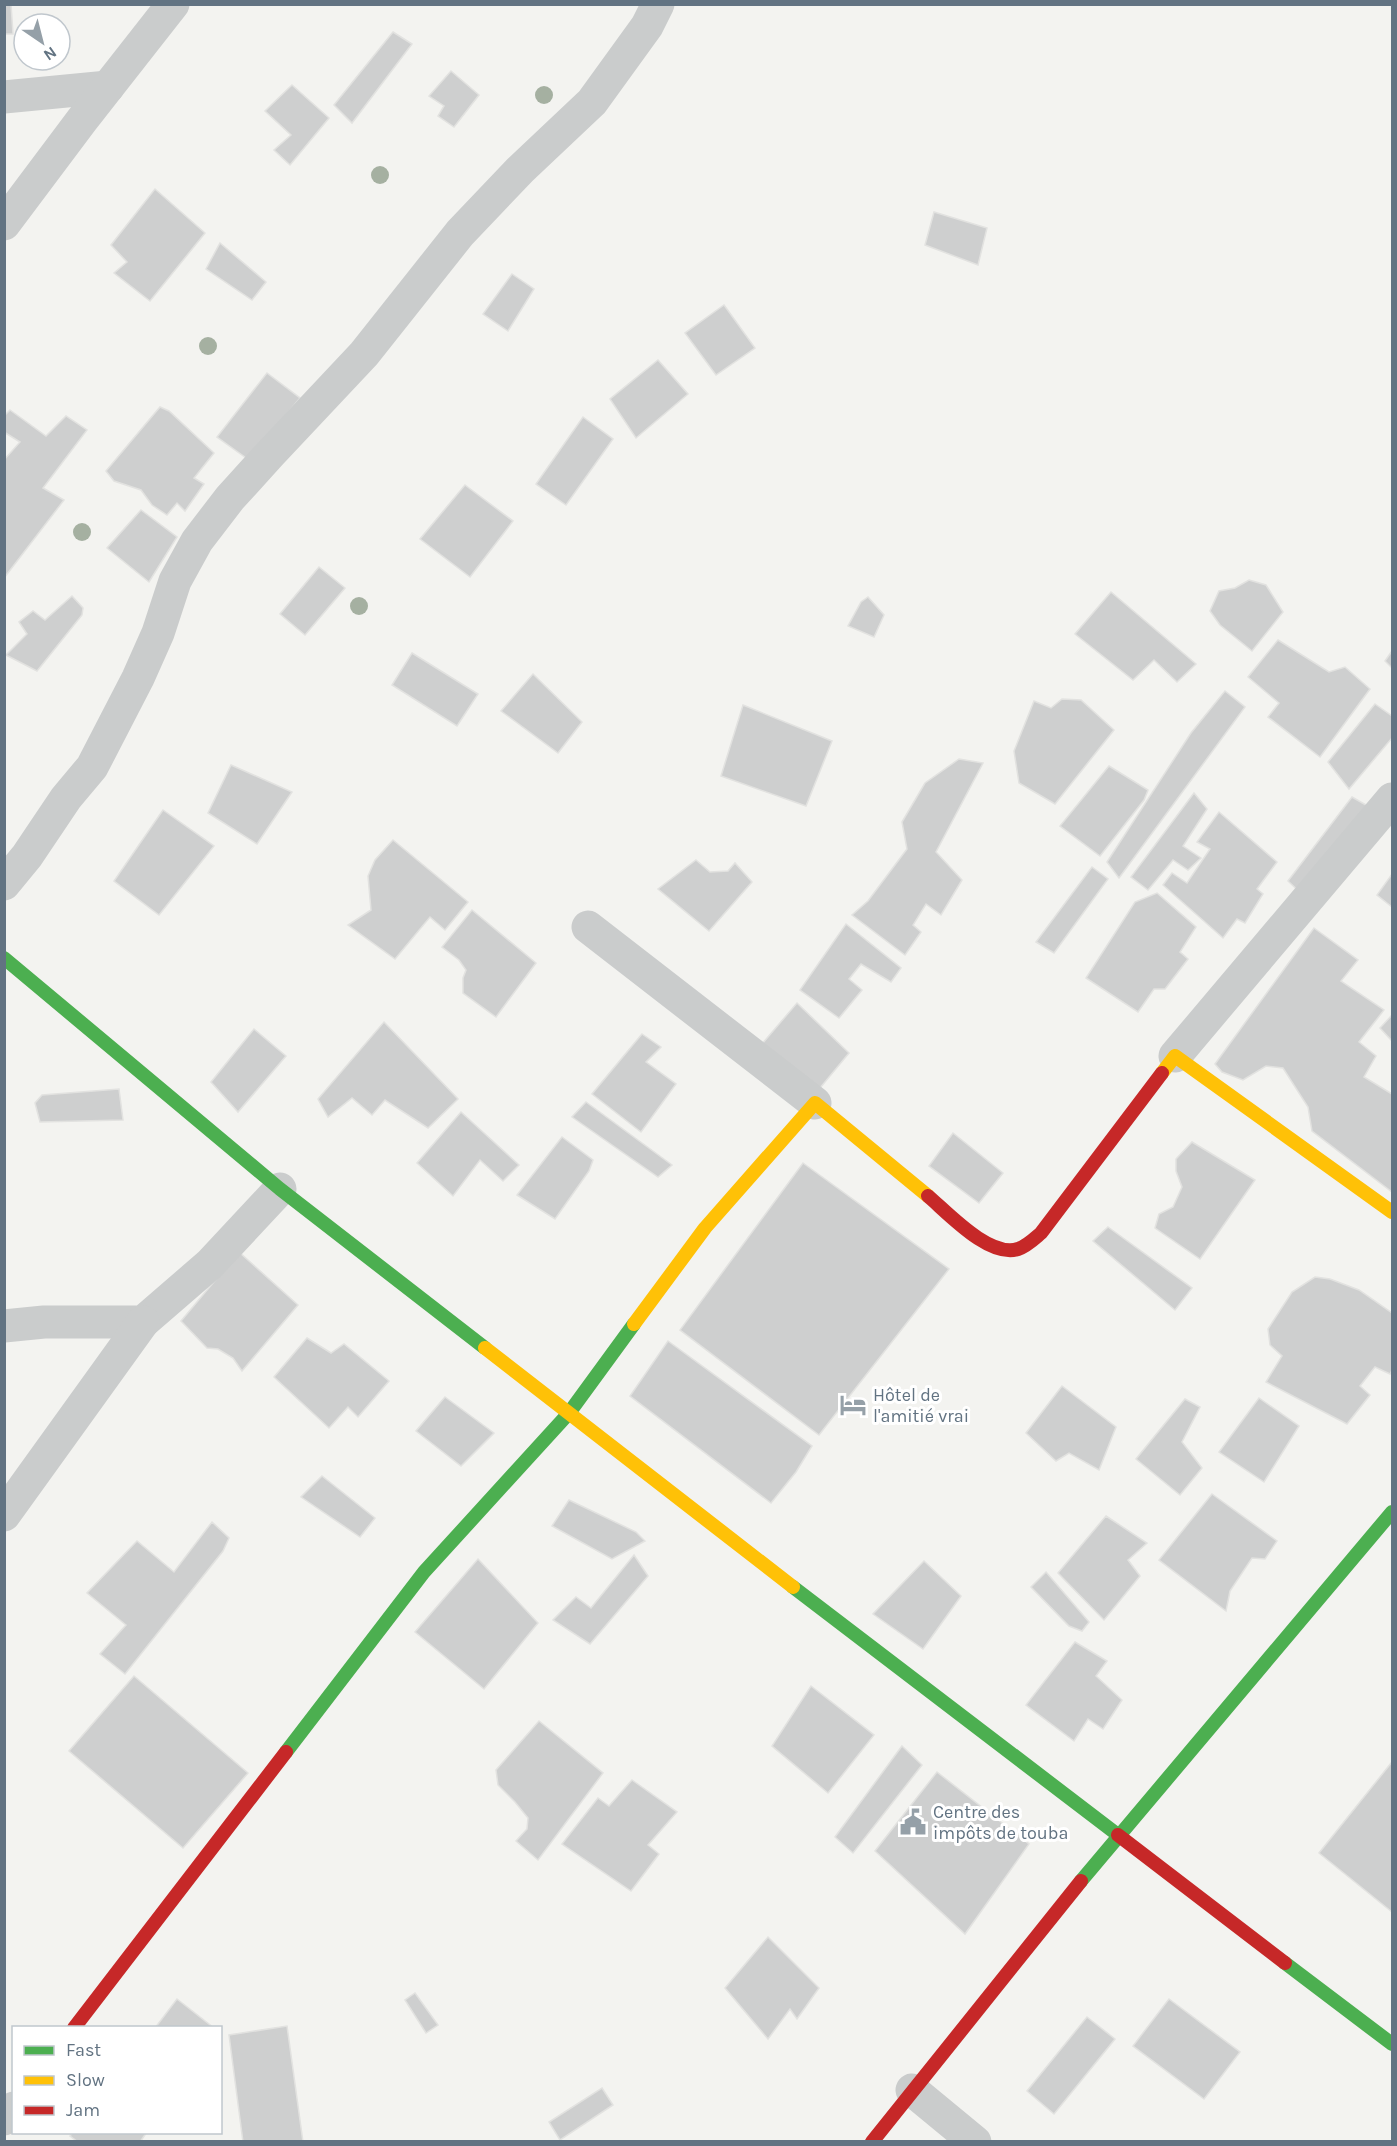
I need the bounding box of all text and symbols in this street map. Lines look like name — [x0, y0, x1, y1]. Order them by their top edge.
north arrow — [12, 12, 72, 72]
text: N — [40, 43, 60, 65]
place label: Hôtel de l'amitié vrai — [873, 1384, 969, 1427]
hotel icon: Hôtel de l'amitié vrai — [838, 1390, 868, 1420]
place label: Centre des impôts de touba — [933, 1801, 1068, 1844]
public building icon: Centre des impôts de touba — [898, 1807, 928, 1837]
legend — [12, 2026, 222, 2134]
text: Fast — [66, 2039, 101, 2061]
text: Slow — [66, 2069, 105, 2091]
text: Jam — [66, 2099, 100, 2121]

